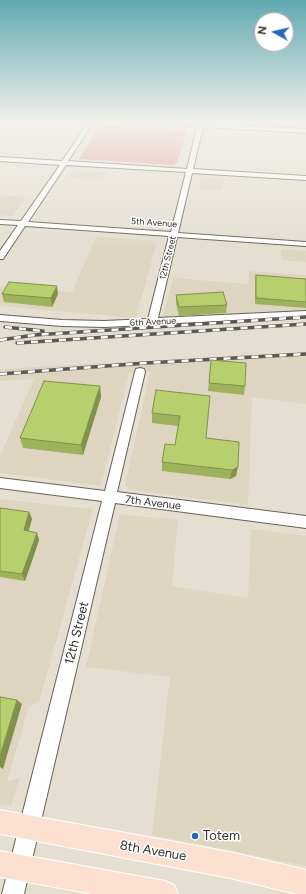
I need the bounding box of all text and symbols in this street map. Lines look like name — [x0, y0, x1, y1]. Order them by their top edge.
north arrow — [254, 12, 294, 52]
text: N — [256, 25, 270, 36]
street label: 5th Avenue — [131, 216, 177, 230]
street label: 12th Street — [157, 235, 179, 281]
street label: 6th Avenue — [130, 315, 176, 329]
street label: 7th Avenue — [124, 493, 182, 513]
street label: 12th Street — [62, 600, 92, 666]
place label: Totem — [203, 828, 240, 844]
marker: Totem — [190, 831, 200, 841]
street label: 8th Avenue — [118, 837, 188, 865]

